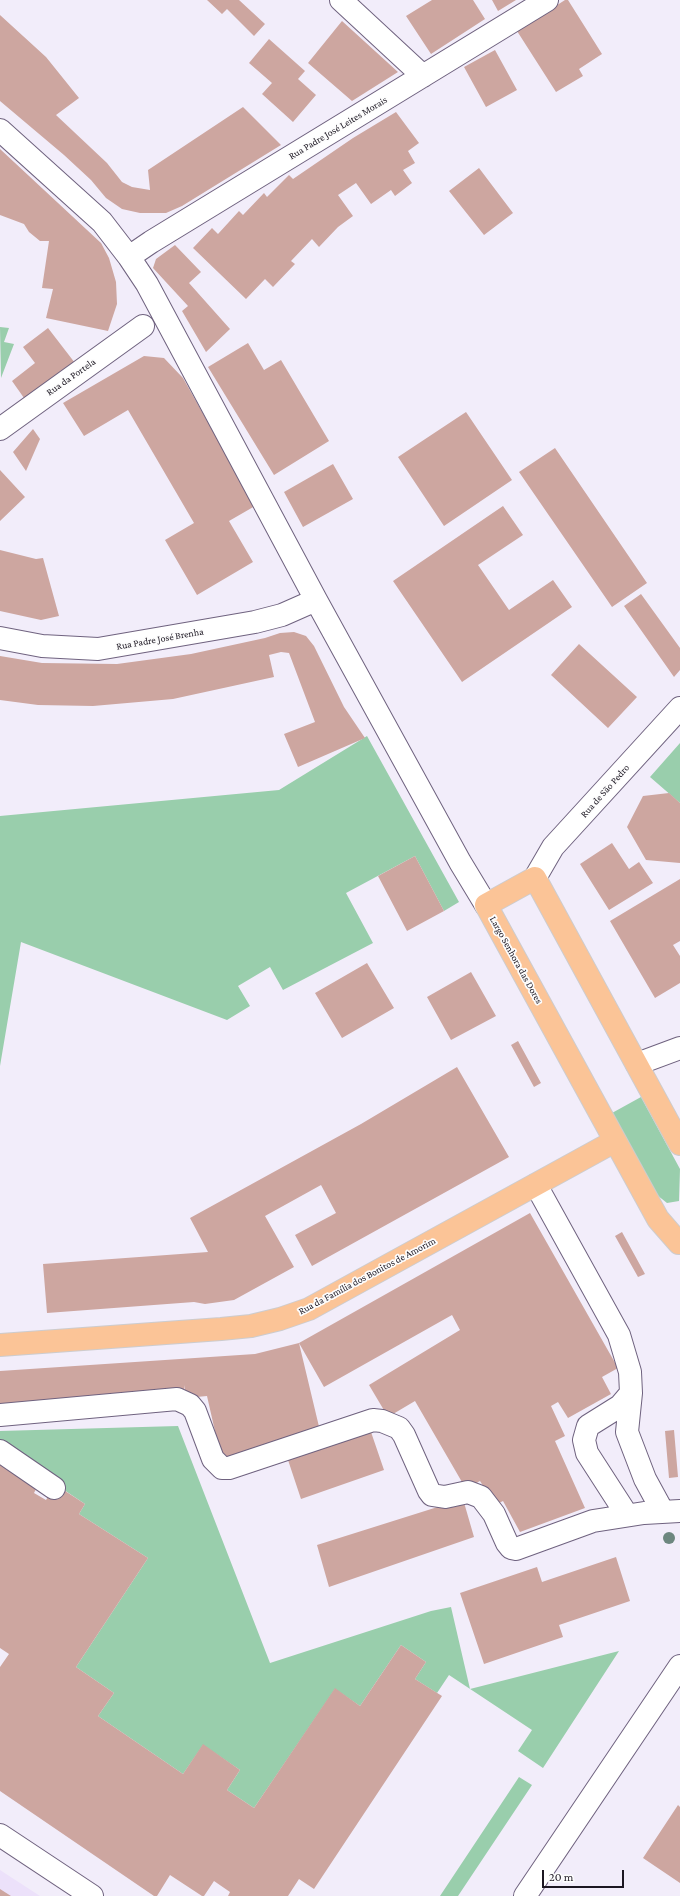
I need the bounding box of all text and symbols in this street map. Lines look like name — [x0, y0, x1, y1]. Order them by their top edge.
street label: Rua Padre José Leites Morais — [287, 94, 389, 162]
street label: Rua da Portela — [44, 356, 98, 398]
street label: Rua Padre José Brenha — [115, 625, 205, 653]
street label: Rua de São Pedro — [578, 762, 632, 820]
street label: Largo Senhora das Dores — [487, 914, 545, 1006]
street label: Rua da Família dos Bonitos de Amorim — [296, 1235, 438, 1317]
scale bar — [544, 1862, 626, 1888]
text: 20 m — [549, 1870, 573, 1884]

